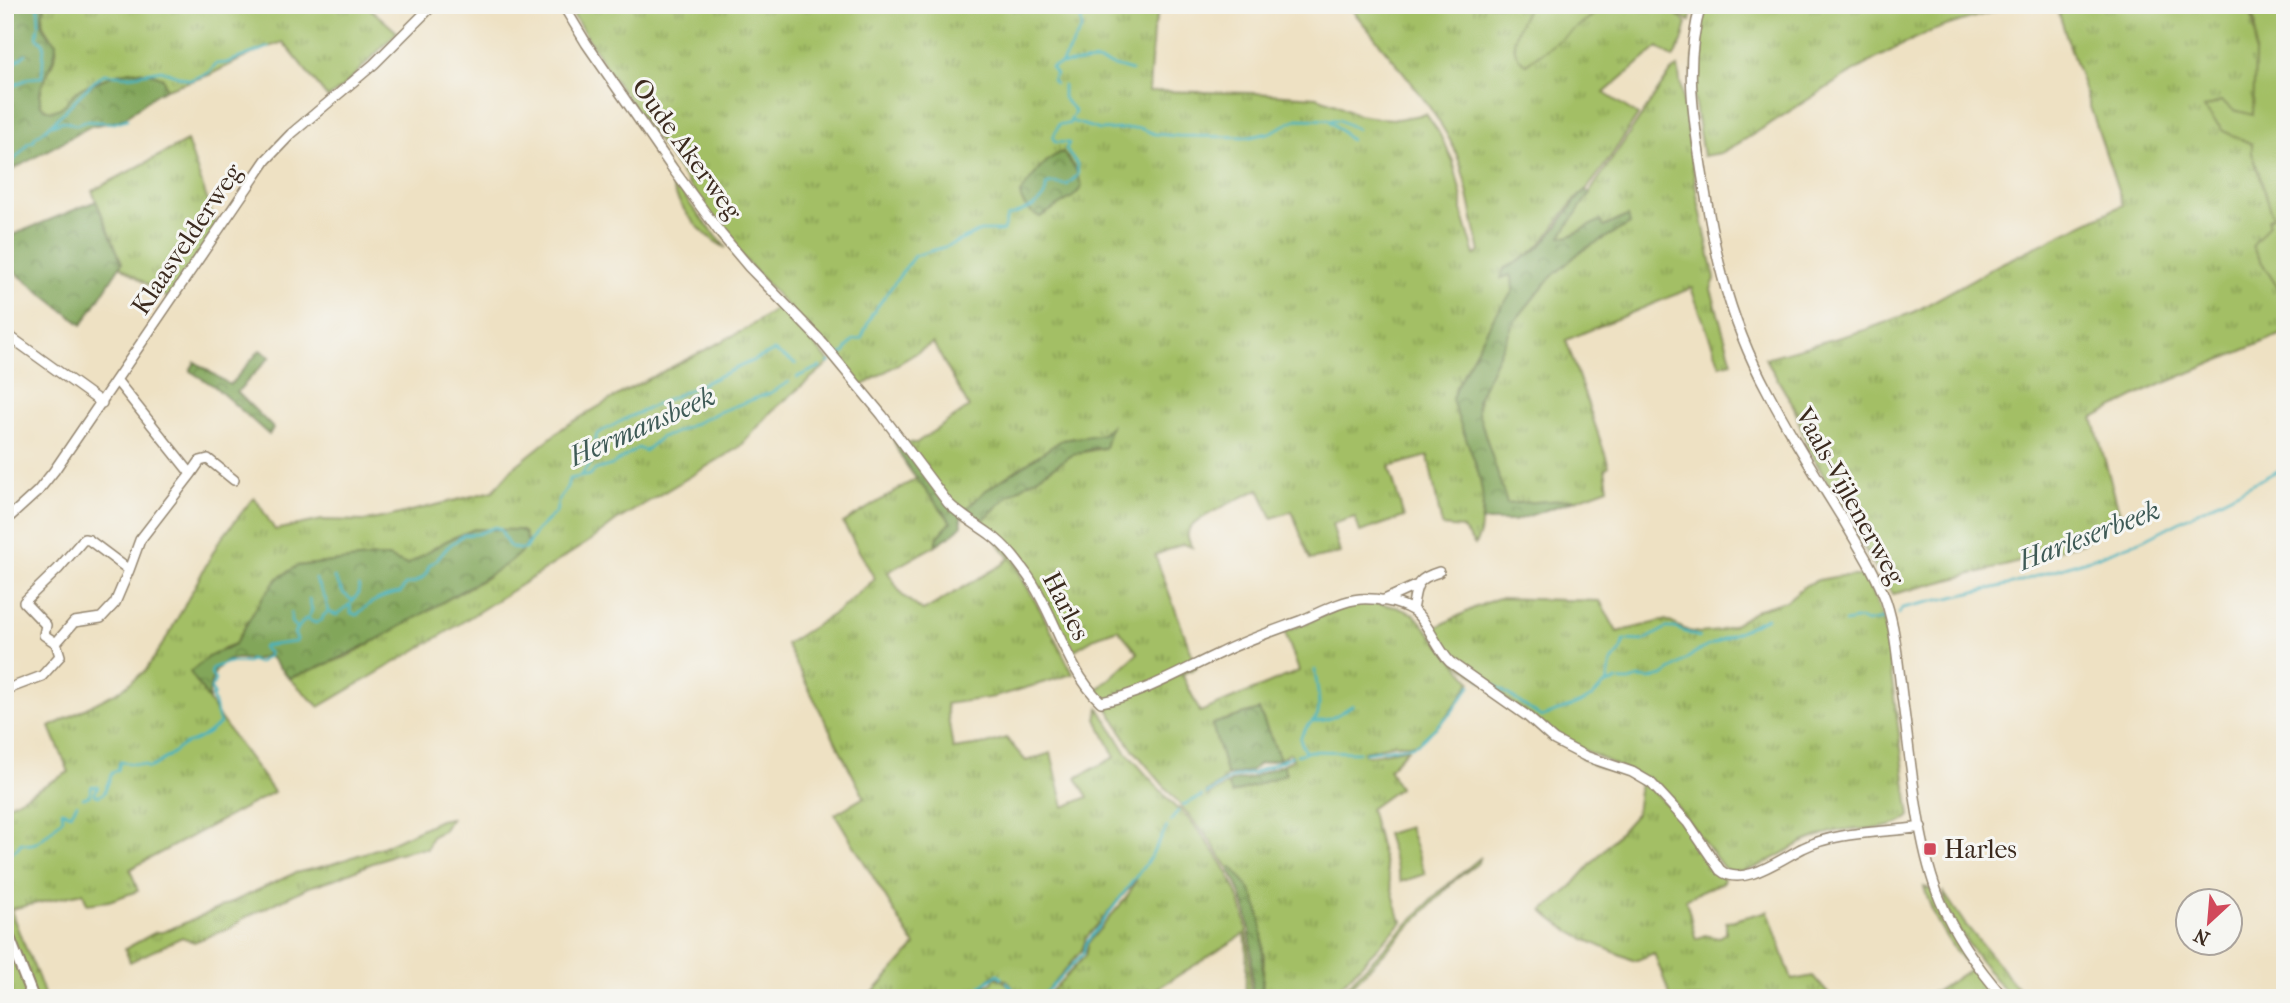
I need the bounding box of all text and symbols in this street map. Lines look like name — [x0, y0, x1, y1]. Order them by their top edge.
street label: Oude Akerweg — [625, 72, 749, 227]
street label: Klaasvelderweg — [125, 157, 250, 321]
water label: Hermansbeek — [563, 379, 720, 473]
street label: Vaals-Vijlenerweg — [1788, 401, 1912, 591]
water label: Harleserbeek — [2013, 493, 2165, 577]
street label: Harles — [1036, 566, 1096, 646]
place label: Harles — [1944, 834, 2017, 865]
marker: Harles — [1922, 841, 1938, 857]
north arrow — [2174, 888, 2244, 958]
text: N — [2190, 923, 2213, 949]

